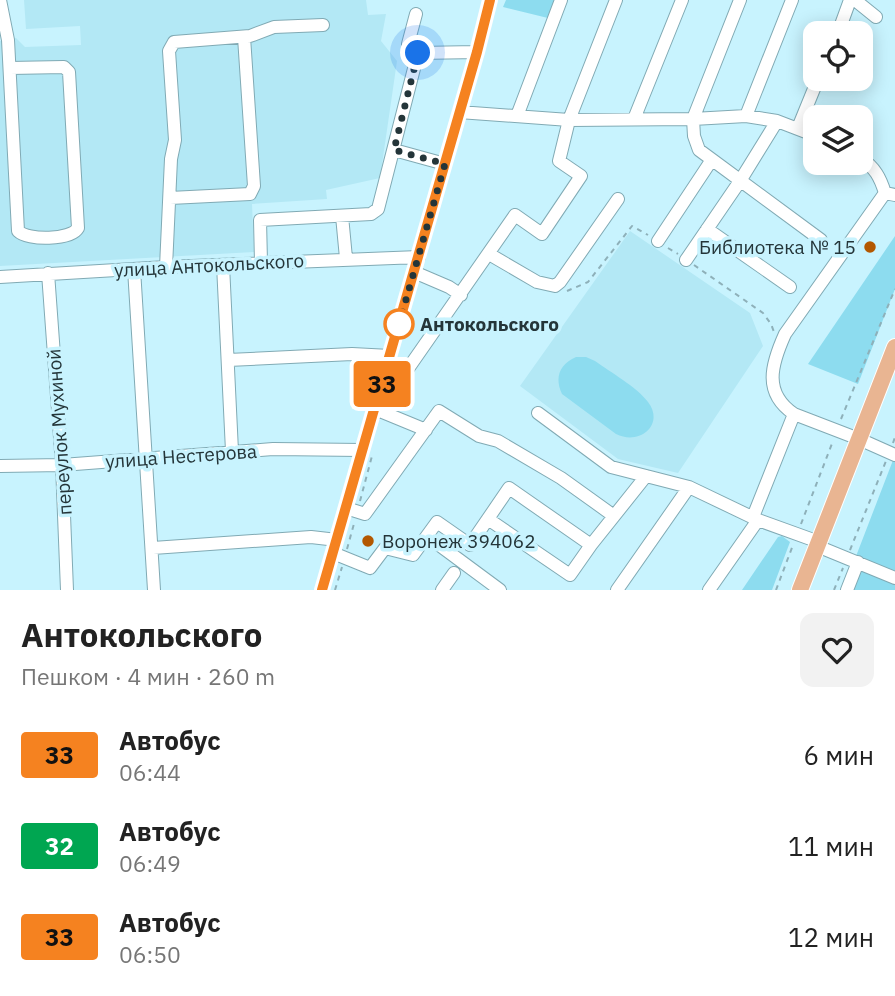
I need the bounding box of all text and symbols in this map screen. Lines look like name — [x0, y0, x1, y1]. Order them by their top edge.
map controls — [803, 21, 873, 175]
button: locate — [803, 21, 873, 91]
your location — [400, 35, 435, 70]
button: layers — [803, 105, 873, 175]
place label: Библиотека № 15 — [699, 235, 856, 259]
marker: Библиотека № 15 — [862, 239, 878, 255]
street label: улица Антокольского — [113, 248, 305, 282]
marker: Антокольского — [384, 309, 414, 339]
place label: Антокольского — [420, 312, 559, 336]
street label: переулок Мухиной — [41, 348, 77, 516]
line badge: 33 — [350, 361, 414, 407]
text: 33 — [368, 368, 396, 400]
street label: улица Нестерова — [104, 439, 258, 473]
place label: Воронеж 394062 — [382, 529, 536, 553]
marker: Воронеж 394062 — [360, 533, 376, 549]
text: Антокольского — [21, 613, 262, 656]
button: heart — [800, 613, 874, 687]
text: Пешком · 4 мин · 260 m — [21, 661, 275, 691]
text: Автобус — [119, 723, 221, 757]
text: 6 мин — [804, 738, 874, 772]
text: 33 — [45, 739, 74, 771]
text: 06:44 — [119, 757, 181, 787]
text: Автобус — [119, 814, 221, 848]
text: 11 мин — [788, 829, 874, 863]
text: 32 — [45, 830, 74, 862]
text: 06:49 — [119, 848, 181, 878]
text: Автобус — [119, 905, 221, 939]
text: 12 мин — [788, 920, 874, 954]
text: 33 — [45, 921, 74, 953]
text: 06:50 — [119, 939, 181, 969]

